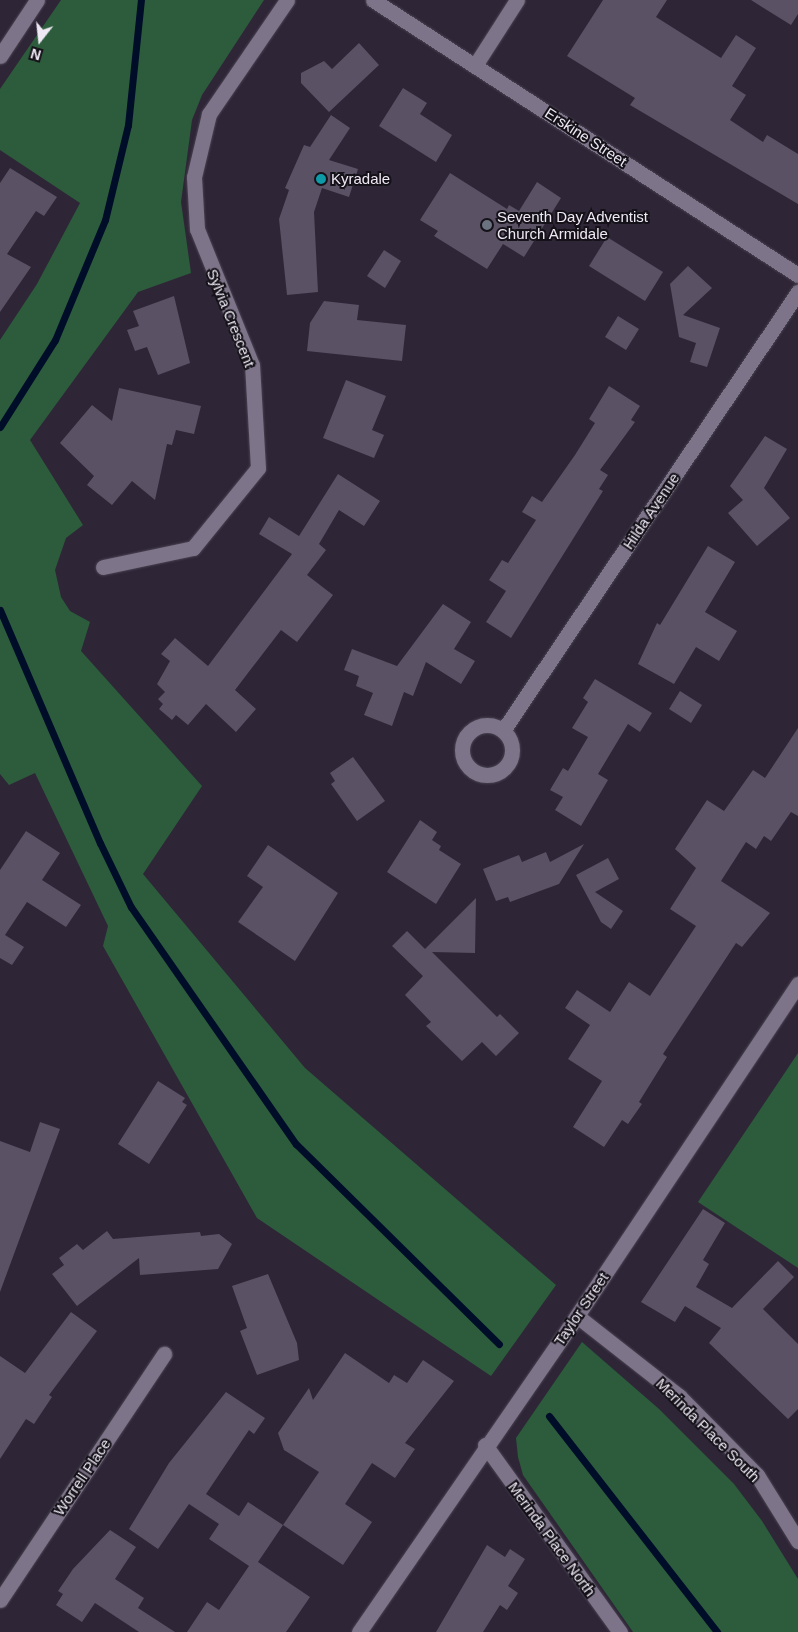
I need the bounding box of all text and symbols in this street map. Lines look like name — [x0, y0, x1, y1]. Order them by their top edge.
north arrow — [15, 15, 65, 65]
text: N — [29, 45, 43, 64]
street label: Erskine Street — [542, 104, 630, 170]
place label: Kyradale — [331, 170, 390, 188]
marker: Kyradale — [315, 173, 327, 185]
place label: Seventh Day Adventist Church Armidale — [497, 207, 649, 242]
marker: Seventh Day Adventist Church Armidale — [481, 219, 493, 231]
street label: Sylvia Crescent — [203, 266, 259, 370]
street label: Hilda Avenue — [619, 469, 683, 553]
street label: Taylor Street — [550, 1269, 612, 1349]
street label: Merinda Place South — [652, 1374, 764, 1486]
street label: Worrell Place — [50, 1435, 114, 1519]
street label: Merinda Place North — [505, 1478, 599, 1600]

